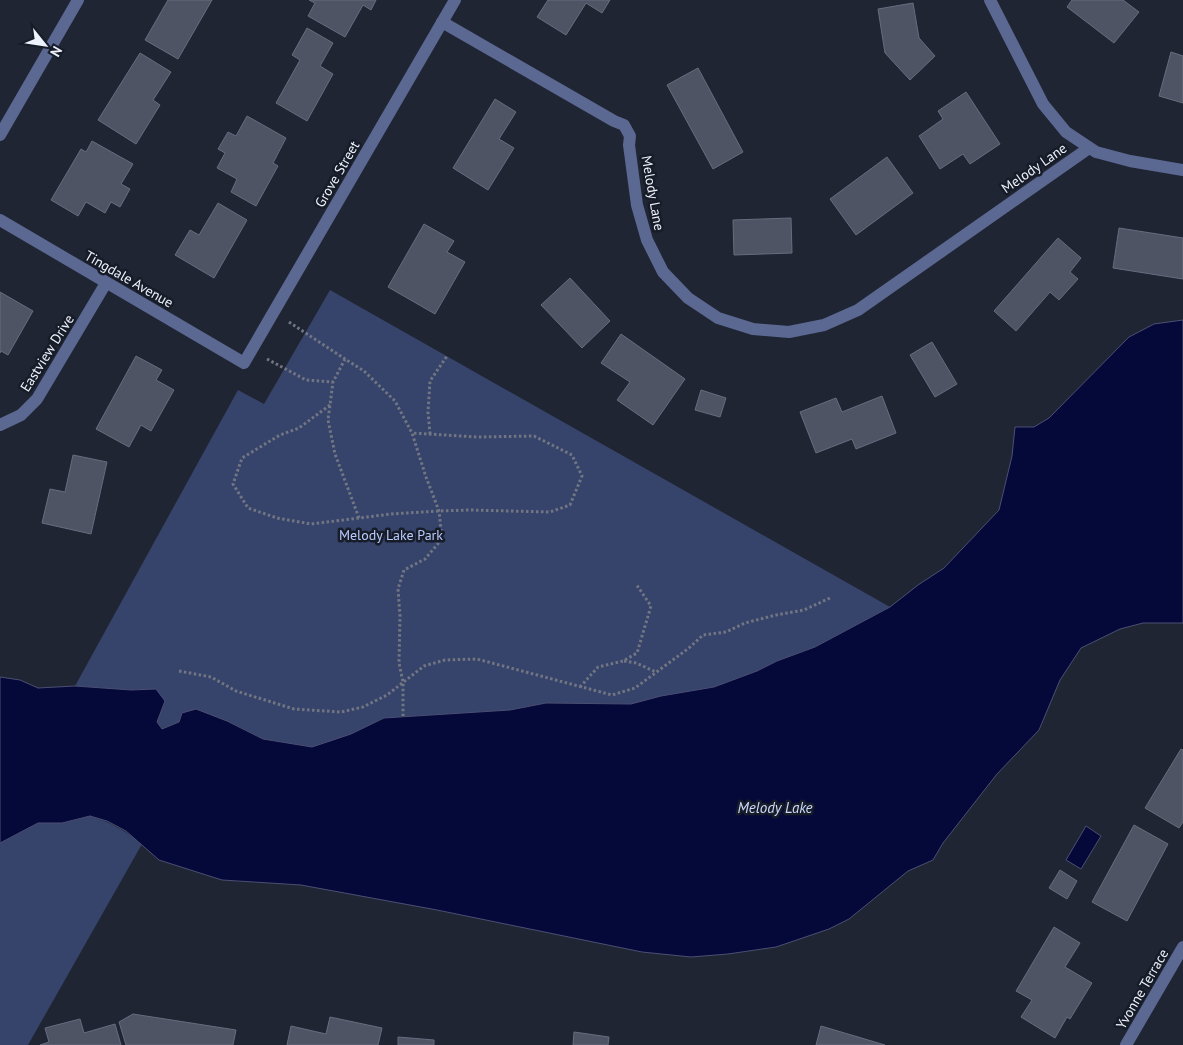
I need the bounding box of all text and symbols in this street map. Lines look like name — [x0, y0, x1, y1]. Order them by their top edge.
north arrow — [20, 20, 70, 70]
text: N — [46, 43, 66, 60]
street label: Grove Street — [311, 137, 363, 210]
street label: Melody Lane — [998, 139, 1070, 197]
street label: Melody Lane — [638, 154, 668, 232]
street label: Tingdale Avenue — [81, 246, 177, 312]
street label: Eastview Drive — [16, 311, 78, 395]
park label: Melody Lake Park — [339, 526, 443, 544]
water label: Melody Lake — [737, 798, 813, 817]
street label: Yvonne Terrace — [1112, 946, 1172, 1032]

